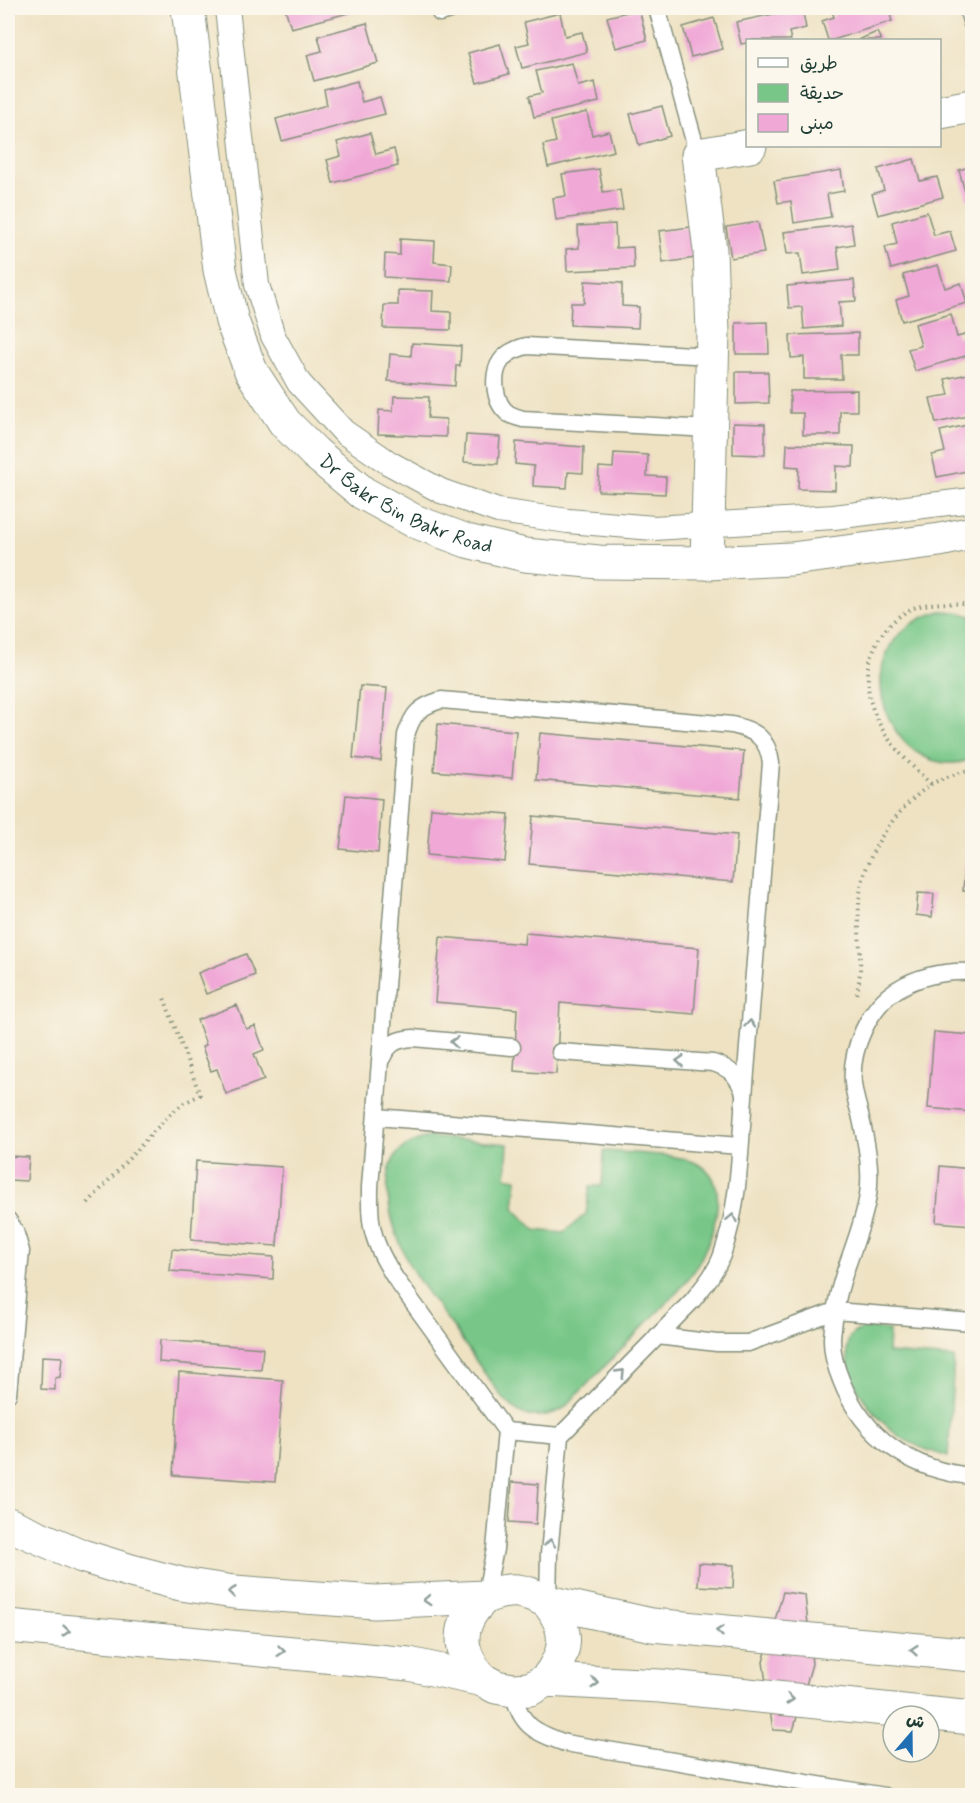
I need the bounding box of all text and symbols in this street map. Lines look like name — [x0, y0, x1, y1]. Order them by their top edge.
legend — [746, 39, 941, 147]
text: طريق — [800, 52, 838, 76]
text: حديقة — [800, 82, 844, 106]
text: مبنى — [800, 112, 834, 136]
street label: Dr Bakr Bin Bakr Road — [313, 448, 495, 560]
one-way arrow — [743, 1020, 756, 1029]
one-way arrow — [449, 1036, 459, 1049]
one-way arrow — [676, 1055, 685, 1068]
one-way arrow — [725, 1214, 738, 1224]
one-way arrow — [613, 1370, 624, 1381]
one-way arrow — [543, 1539, 556, 1548]
one-way arrow — [228, 1586, 237, 1598]
one-way arrow — [422, 1594, 431, 1607]
one-way arrow — [61, 1624, 70, 1637]
one-way arrow — [716, 1625, 725, 1638]
one-way arrow — [276, 1644, 285, 1657]
one-way arrow — [910, 1644, 919, 1657]
one-way arrow — [591, 1676, 600, 1689]
one-way arrow — [785, 1692, 794, 1705]
north arrow — [881, 1704, 941, 1764]
text: ش — [904, 1708, 927, 1734]

